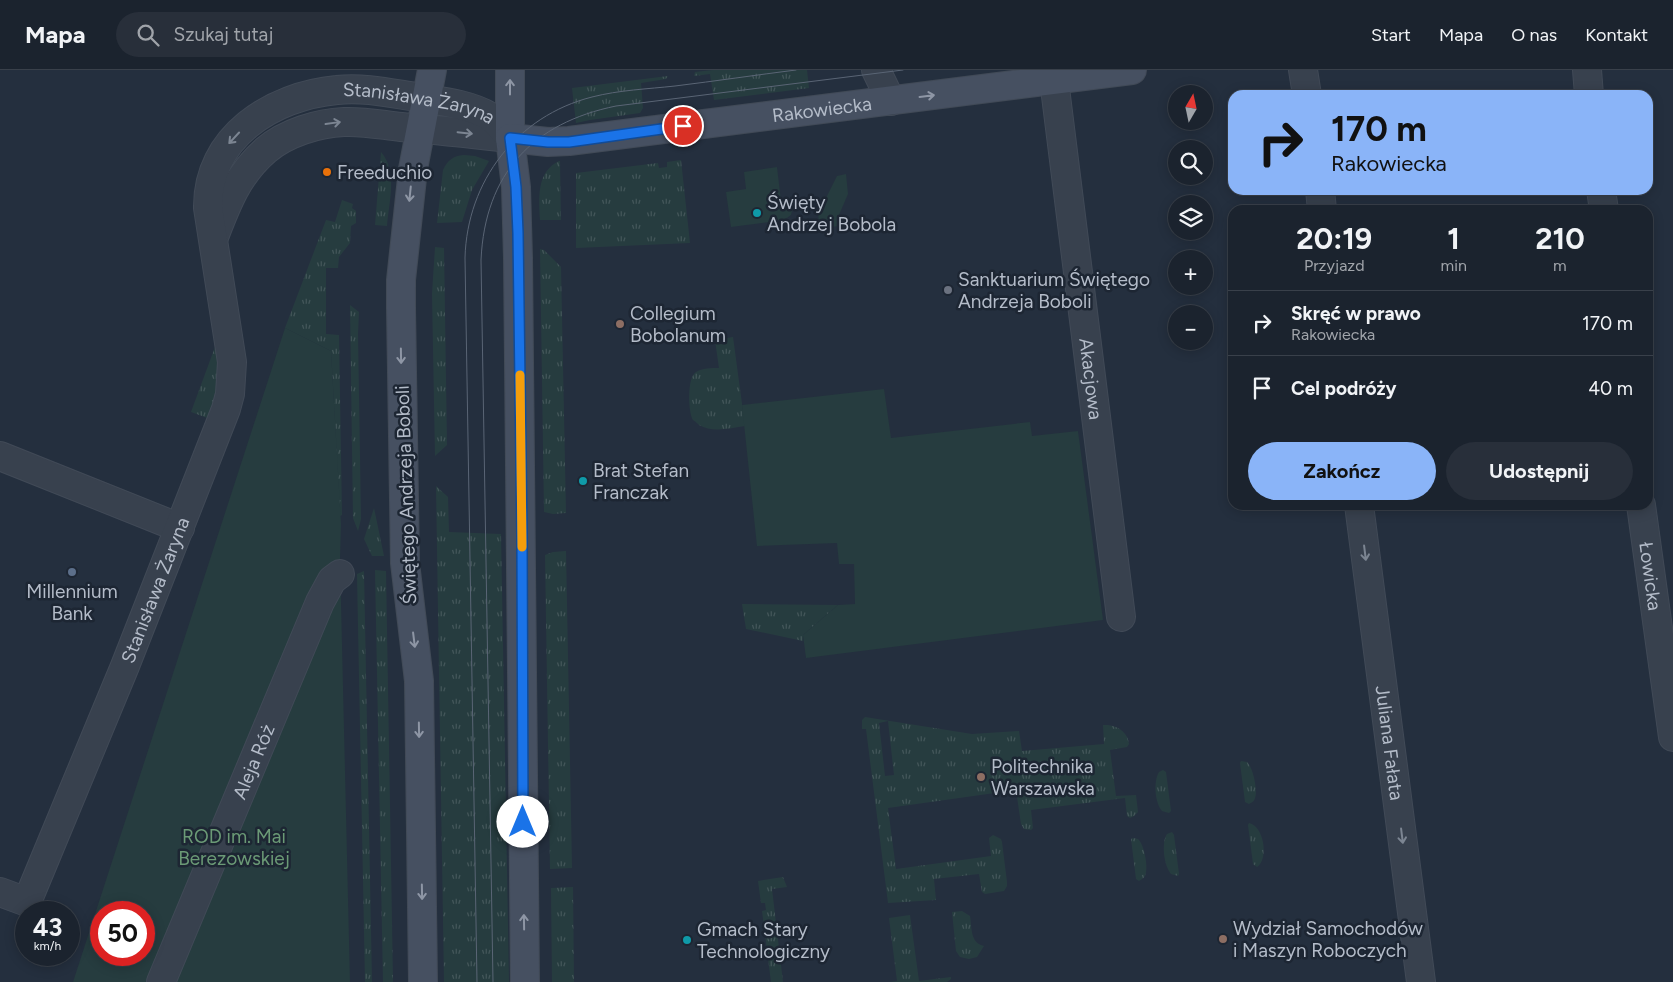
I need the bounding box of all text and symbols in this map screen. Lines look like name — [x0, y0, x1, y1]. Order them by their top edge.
search box — [116, 12, 466, 57]
text: Mapa — [25, 20, 86, 49]
icon: search — [134, 21, 162, 49]
text: Szukaj tutaj — [174, 23, 273, 46]
text: Start — [1371, 24, 1411, 46]
text: Mapa — [1439, 24, 1483, 46]
text: O nas — [1511, 24, 1557, 46]
text: Kontakt — [1585, 24, 1648, 46]
street label: Stanisława Żaryna — [343, 78, 500, 129]
one-way arrow — [505, 79, 515, 95]
north arrow — [1168, 85, 1212, 130]
map controls — [1168, 85, 1213, 350]
street label: Rakowiecka — [771, 91, 873, 127]
one-way arrow — [919, 91, 935, 101]
pin — [662, 105, 704, 147]
text: 170 m — [1331, 108, 1427, 150]
icon: right — [1248, 110, 1313, 175]
icon: arrive — [669, 112, 697, 140]
one-way arrow — [325, 118, 341, 128]
one-way arrow — [457, 128, 473, 138]
one-way arrow — [228, 132, 240, 145]
button: search — [1168, 140, 1213, 185]
text: Rakowiecka — [1331, 150, 1447, 177]
place label: Freeduchio — [337, 161, 432, 184]
marker: Freeduchio — [321, 166, 333, 178]
one-way arrow — [405, 186, 415, 202]
place label: Święty Andrzej Bobola — [767, 191, 896, 236]
button: layers — [1168, 195, 1213, 240]
marker: Święty Andrzej Bobola — [751, 207, 763, 219]
text: 20:19 — [1296, 220, 1372, 257]
text: 1 — [1447, 220, 1460, 257]
text: 210 — [1535, 220, 1585, 257]
button: + — [1168, 250, 1213, 295]
text: Przyjazd — [1304, 256, 1365, 275]
text: min — [1441, 256, 1467, 275]
text: m — [1553, 256, 1567, 275]
place label: Sanktuarium Świętego Andrzeja Boboli — [958, 268, 1150, 313]
marker: Sanktuarium Świętego Andrzeja Boboli — [942, 284, 954, 296]
place label: Collegium Bobolanum — [630, 302, 726, 347]
text: Skręć w prawo — [1291, 302, 1421, 325]
button: − — [1168, 305, 1213, 350]
icon: right — [1248, 309, 1276, 337]
text: 170 m — [1582, 312, 1633, 335]
marker: Collegium Bobolanum — [614, 318, 626, 330]
text: Rakowiecka — [1291, 325, 1375, 344]
street label: Akacjowa — [1075, 336, 1108, 421]
one-way arrow — [396, 348, 406, 364]
icon: arrive — [1248, 374, 1276, 402]
text: Cel podróży — [1291, 377, 1397, 400]
text: 40 m — [1588, 377, 1633, 400]
street label: Świętego Andrzeja Boboli — [391, 385, 421, 605]
button: Zakończ — [1248, 442, 1436, 500]
button: Udostępnij — [1446, 442, 1633, 500]
place label: Brat Stefan Franczak — [593, 459, 689, 504]
marker: Brat Stefan Franczak — [577, 475, 589, 487]
street label: Stanisława Żaryna — [116, 514, 194, 666]
street label: Łowicka — [1635, 541, 1667, 612]
one-way arrow — [1360, 545, 1370, 561]
marker: Millennium Bank — [66, 566, 78, 578]
place label: Millennium Bank — [26, 580, 118, 625]
one-way arrow — [409, 632, 419, 648]
street label: Juliana Fałata — [1371, 684, 1409, 802]
street label: Aleja Róż — [227, 721, 279, 803]
one-way arrow — [415, 722, 424, 738]
place label: Politechnika Warszawska — [991, 755, 1095, 800]
marker: Politechnika Warszawska — [975, 771, 987, 783]
position arrow — [496, 795, 548, 847]
park label: ROD im. Mai Berezowskiej — [178, 825, 290, 870]
one-way arrow — [1397, 828, 1407, 844]
one-way arrow — [417, 884, 427, 900]
speed limit sign: 50 — [90, 901, 155, 966]
text: 43 — [33, 912, 62, 942]
one-way arrow — [519, 915, 529, 931]
place label: Wydział Samochodów i Maszyn Roboczych — [1233, 917, 1423, 962]
place label: Gmach Stary Technologiczny — [697, 918, 830, 963]
marker: Wydział Samochodów i Maszyn Roboczych — [1217, 933, 1229, 945]
marker: Gmach Stary Technologiczny — [681, 934, 693, 946]
text: km/h — [34, 939, 61, 953]

